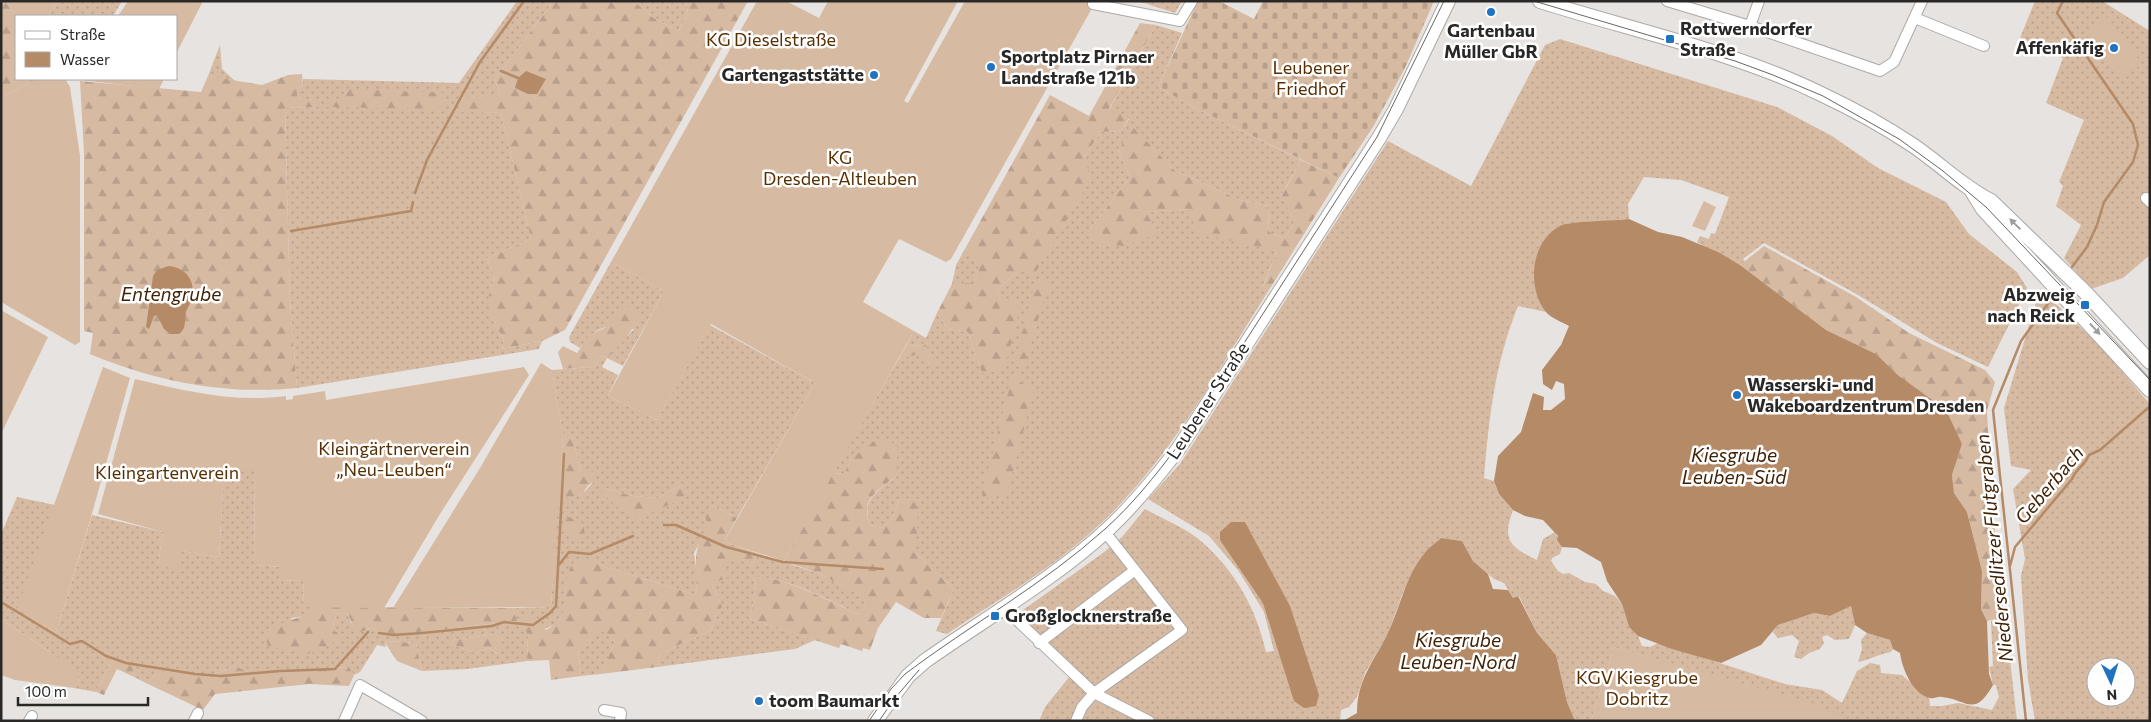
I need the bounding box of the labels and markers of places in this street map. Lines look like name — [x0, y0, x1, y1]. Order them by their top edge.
marker: Gartenbau Müller GbR — [1485, 6, 1497, 18]
place label: Rottwerndorfer Straße — [1680, 17, 1813, 60]
place label: Gartenbau Müller GbR — [1444, 19, 1538, 62]
marker: Rottwerndorfer Straße — [1664, 33, 1676, 45]
place label: Affenkäfig — [2016, 36, 2104, 58]
marker: Affenkäfig — [2108, 42, 2120, 54]
place label: Sportplatz Pirnaer Landstraße 121b — [1001, 45, 1155, 88]
marker: Sportplatz Pirnaer Landstraße 121b — [985, 61, 997, 73]
place label: Gartengaststätte — [721, 63, 864, 85]
marker: Gartengaststätte — [868, 69, 880, 81]
place label: Abzweig nach Reick — [1987, 283, 2076, 326]
marker: Abzweig nach Reick — [2079, 299, 2091, 311]
place label: Wasserski- und Wakeboardzentrum Dresden — [1747, 373, 1984, 416]
marker: Wasserski- und Wakeboardzentrum Dresden — [1731, 389, 1743, 401]
place label: Großglocknerstraße — [1005, 604, 1172, 626]
marker: Großglocknerstraße — [989, 610, 1001, 622]
place label: toom Baumarkt — [769, 689, 900, 711]
marker: toom Baumarkt — [753, 695, 765, 707]

